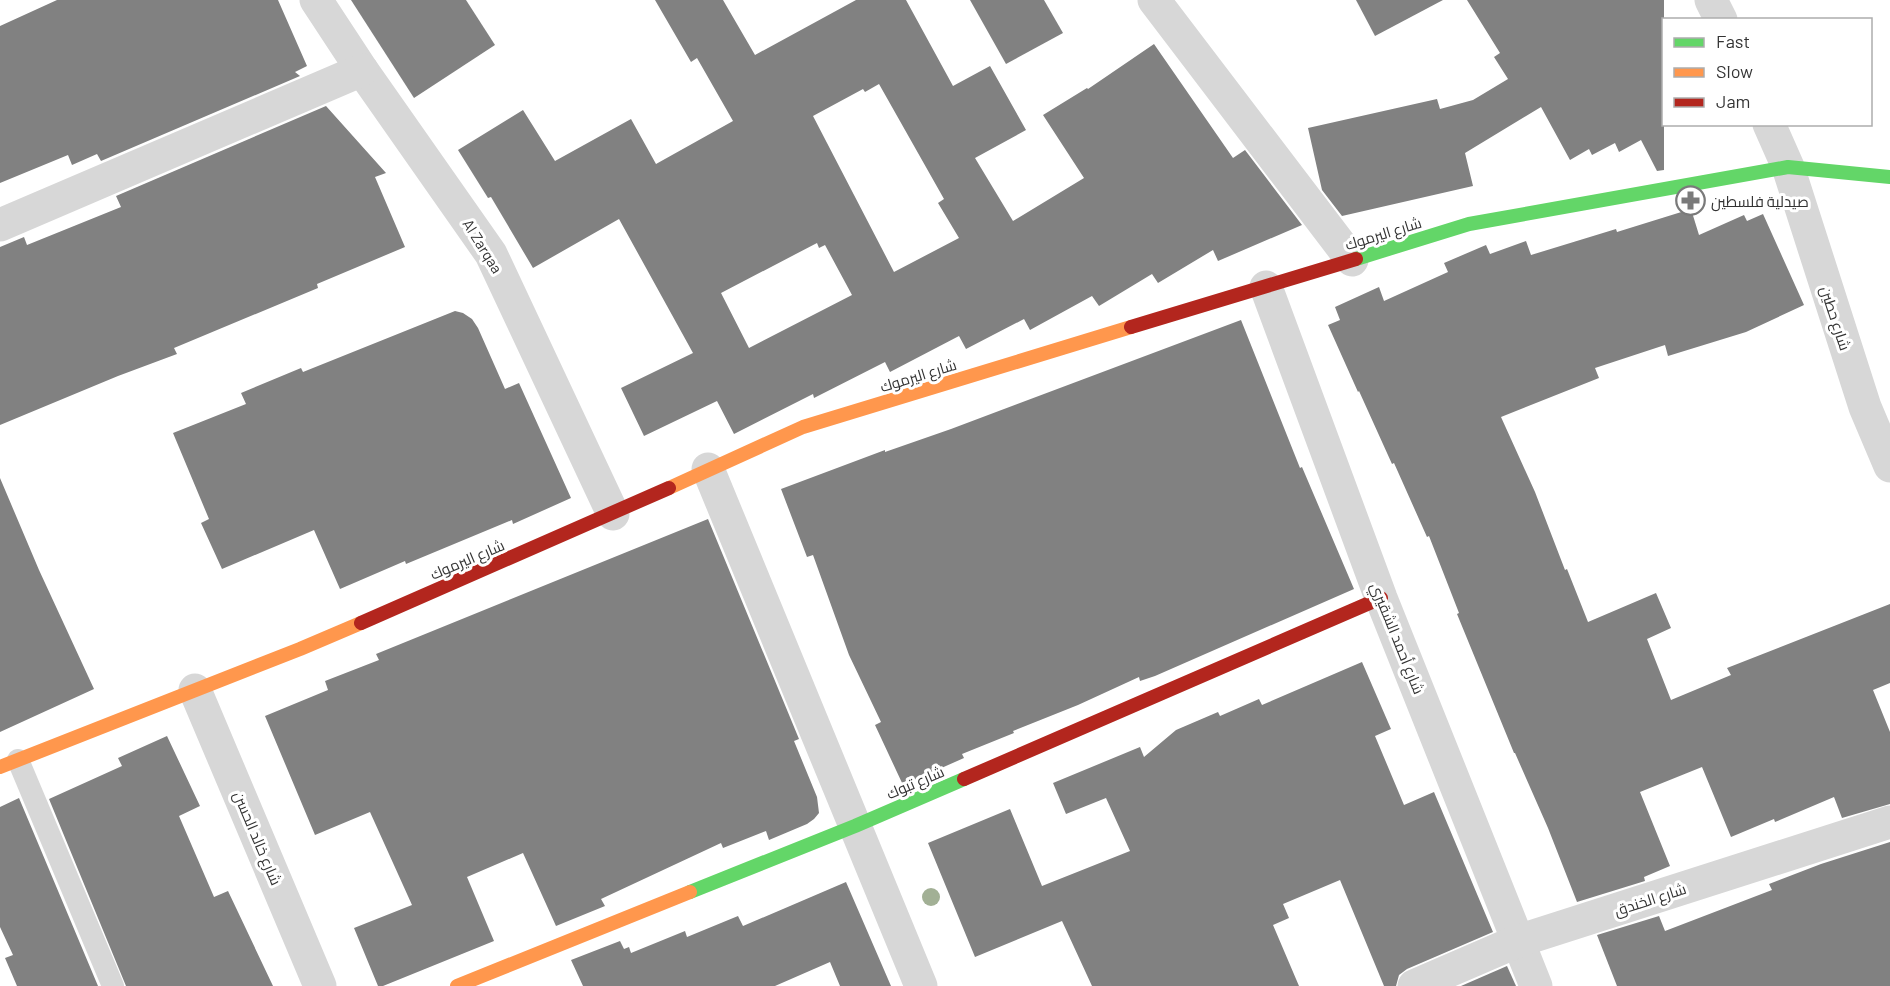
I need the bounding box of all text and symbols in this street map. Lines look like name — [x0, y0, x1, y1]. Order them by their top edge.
legend — [1662, 18, 1872, 126]
text: Fast — [1716, 30, 1750, 52]
text: Slow — [1716, 60, 1753, 82]
text: Jam — [1716, 90, 1750, 112]
pharmacy icon: صيدلية فلسطين — [1674, 185, 1706, 217]
place label: صيدلية فلسطين — [1711, 192, 1809, 212]
street label: شارع اليرموك — [1343, 213, 1424, 256]
street label: Al Zarqaa — [459, 216, 507, 276]
street label: شارع حطين — [1814, 284, 1855, 353]
street label: شارع اليرموك — [878, 355, 959, 398]
street label: شارع اليرموك — [427, 535, 508, 586]
street label: شارع أحمد الشقيري — [1364, 580, 1429, 698]
street label: شارع تبوك — [883, 762, 948, 805]
street label: شارع خالد الحسن — [227, 788, 286, 889]
street label: شارع الخندق — [1612, 879, 1689, 922]

